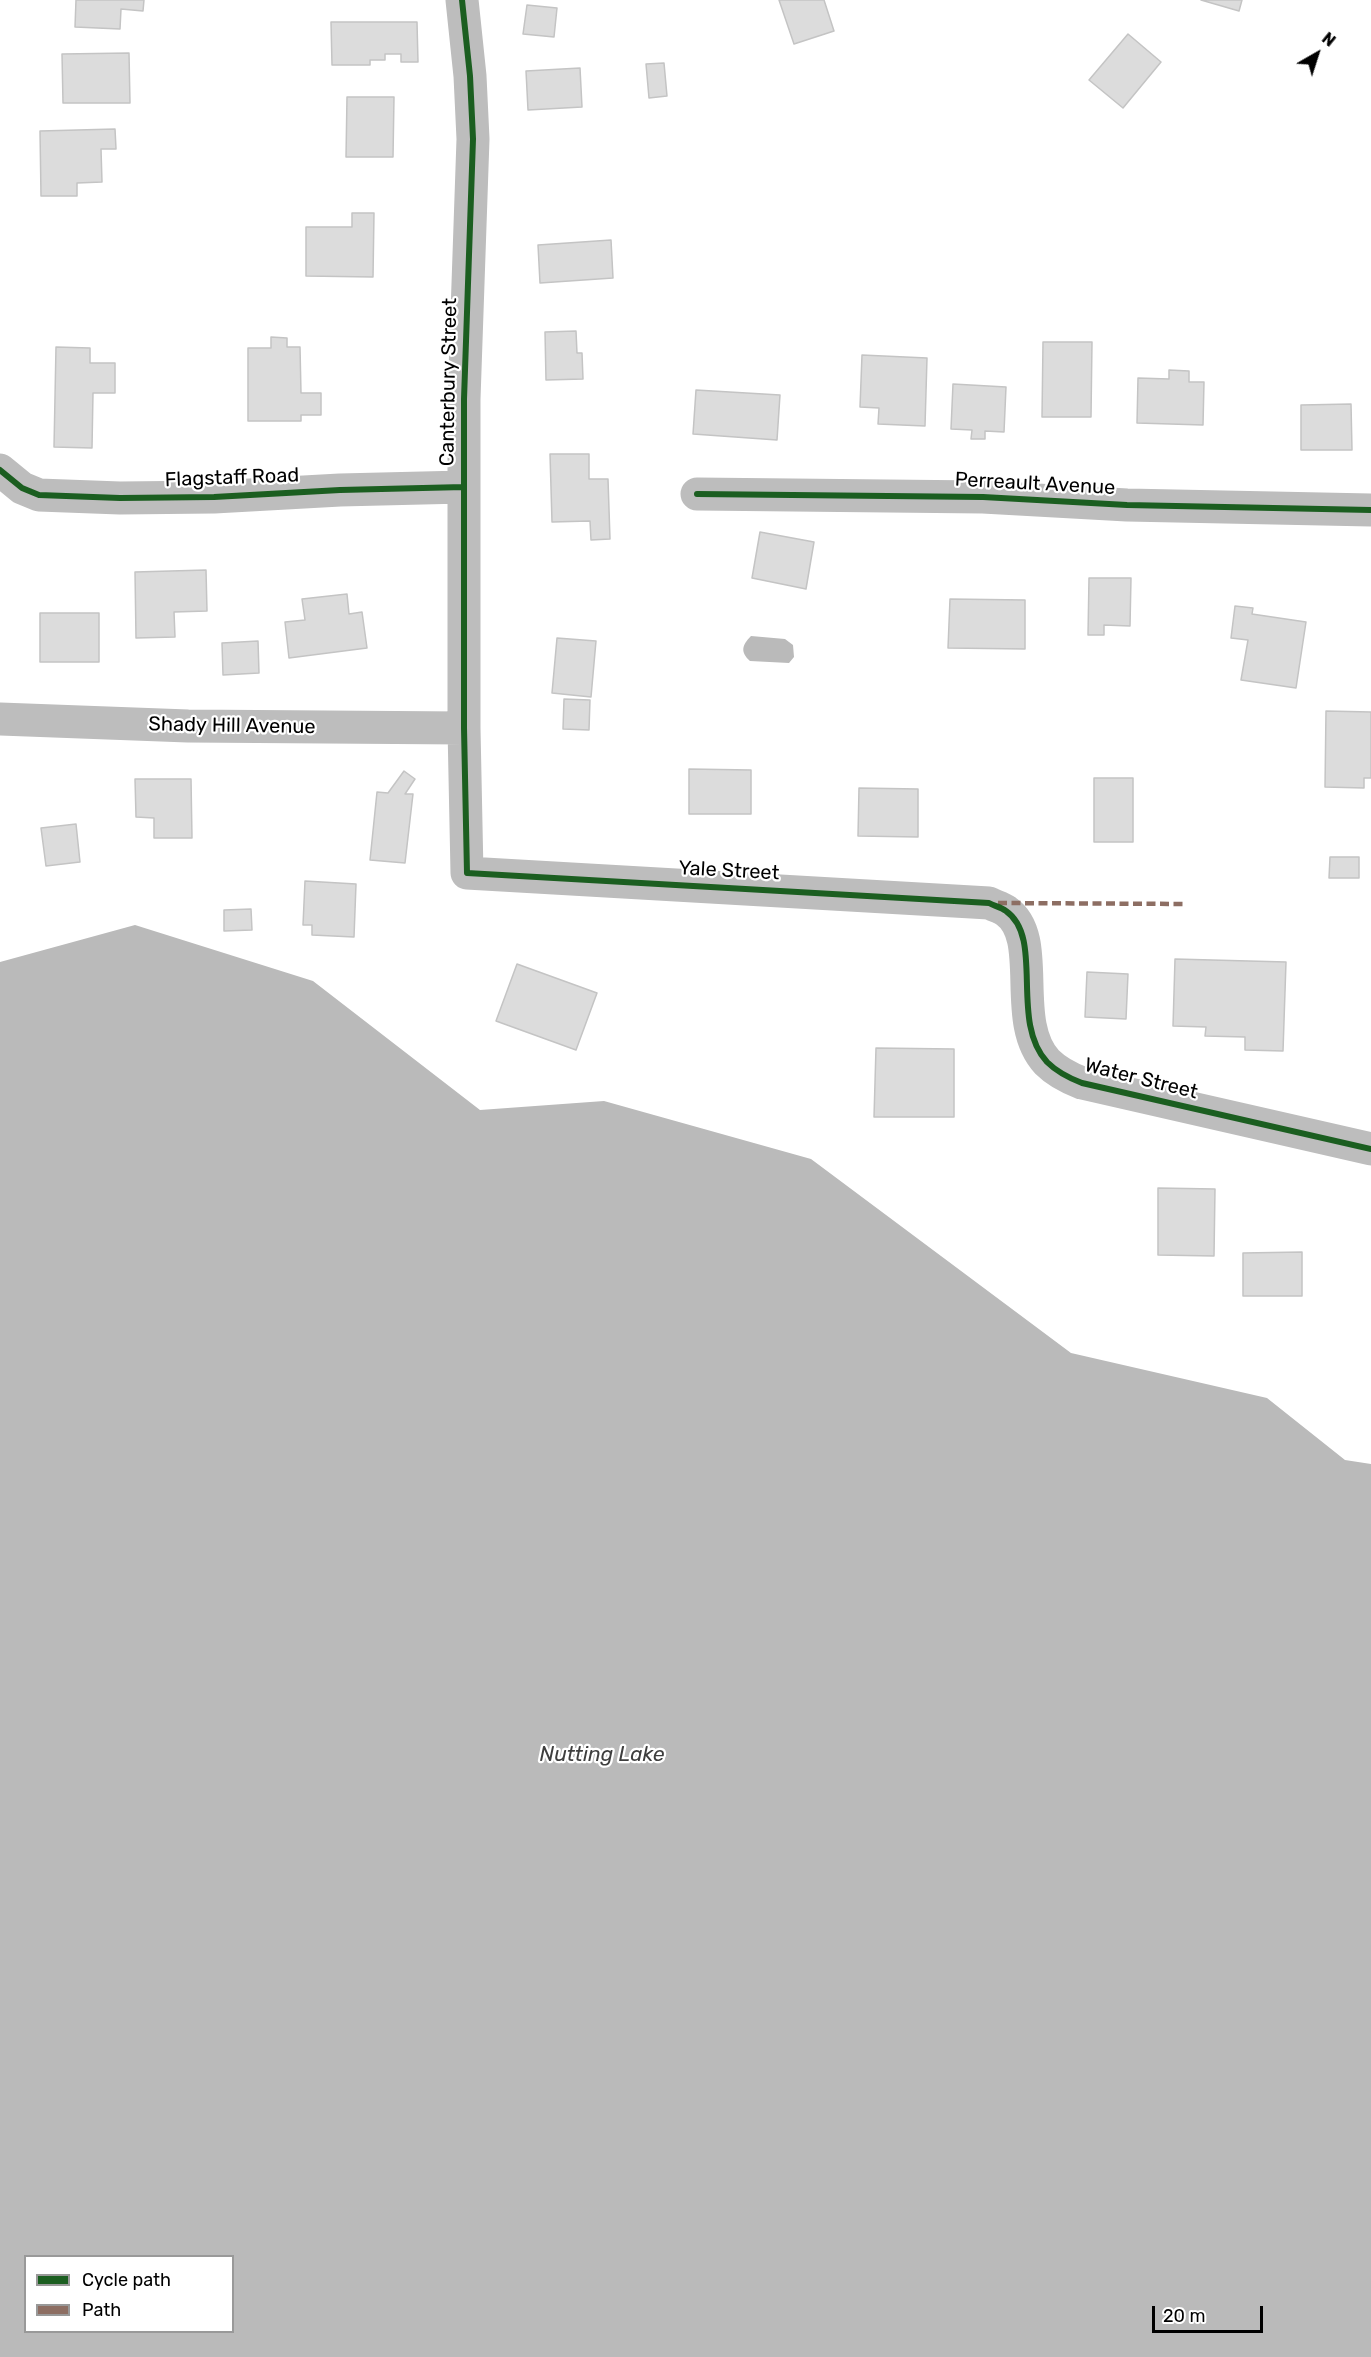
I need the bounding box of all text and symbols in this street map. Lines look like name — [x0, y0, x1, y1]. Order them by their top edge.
north arrow — [1287, 24, 1347, 84]
text: N — [1318, 29, 1339, 51]
street label: Canterbury Street — [436, 298, 462, 466]
street label: Flagstaff Road — [164, 464, 300, 492]
street label: Perreault Avenue — [954, 468, 1116, 500]
street label: Shady Hill Avenue — [148, 713, 316, 739]
street label: Yale Street — [678, 856, 780, 886]
street label: Water Street — [1082, 1053, 1200, 1105]
water label: Nutting Lake — [540, 1742, 664, 1768]
legend — [24, 2255, 234, 2333]
text: Cycle path — [82, 2269, 171, 2291]
scale bar — [1155, 2294, 1266, 2332]
text: Path — [82, 2299, 121, 2321]
text: 20 m — [1163, 2305, 1205, 2327]

